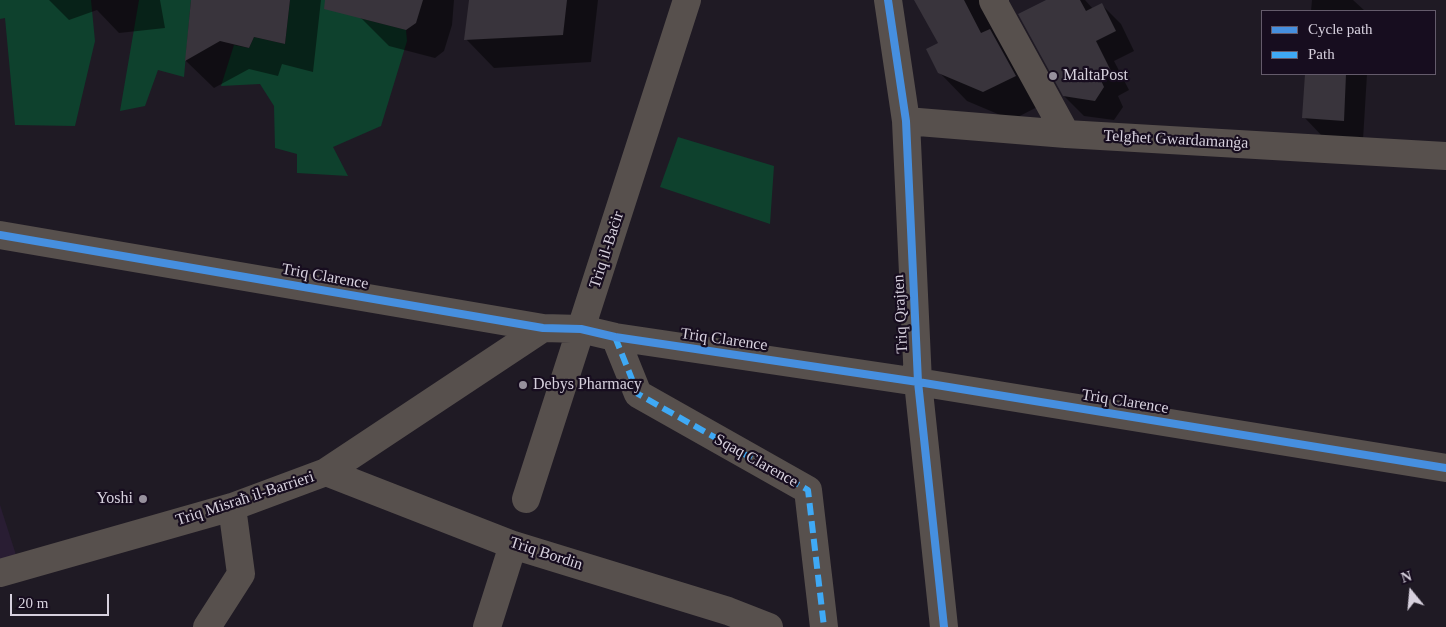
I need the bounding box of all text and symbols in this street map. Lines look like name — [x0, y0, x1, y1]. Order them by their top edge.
legend — [1261, 10, 1436, 75]
text: Cycle path — [1308, 21, 1373, 37]
text: Path — [1308, 46, 1335, 62]
place label: MaltaPost — [1063, 66, 1128, 86]
marker: MaltaPost — [1047, 70, 1059, 82]
street label: Telgħet Gwardamanġa — [1103, 127, 1249, 153]
street label: Triq il-Baċir — [586, 209, 628, 291]
street label: Triq Clarence — [280, 260, 370, 294]
street label: Triq Qrajten — [889, 274, 913, 354]
street label: Triq Clarence — [679, 324, 769, 356]
place label: Debys Pharmacy — [533, 375, 642, 395]
marker: Debys Pharmacy — [517, 379, 529, 391]
street label: Triq Clarence — [1080, 386, 1170, 418]
street label: Sqaq Clarence — [711, 430, 801, 492]
street label: Triq Misraħ il-Barrieri — [173, 468, 317, 530]
place label: Yoshi — [96, 489, 133, 509]
marker: Yoshi — [137, 493, 149, 505]
street label: Triq Bordin — [507, 533, 585, 575]
north arrow — [1386, 567, 1436, 617]
text: N — [1399, 569, 1414, 586]
scale bar — [12, 584, 111, 616]
text: 20 m — [18, 595, 48, 611]

